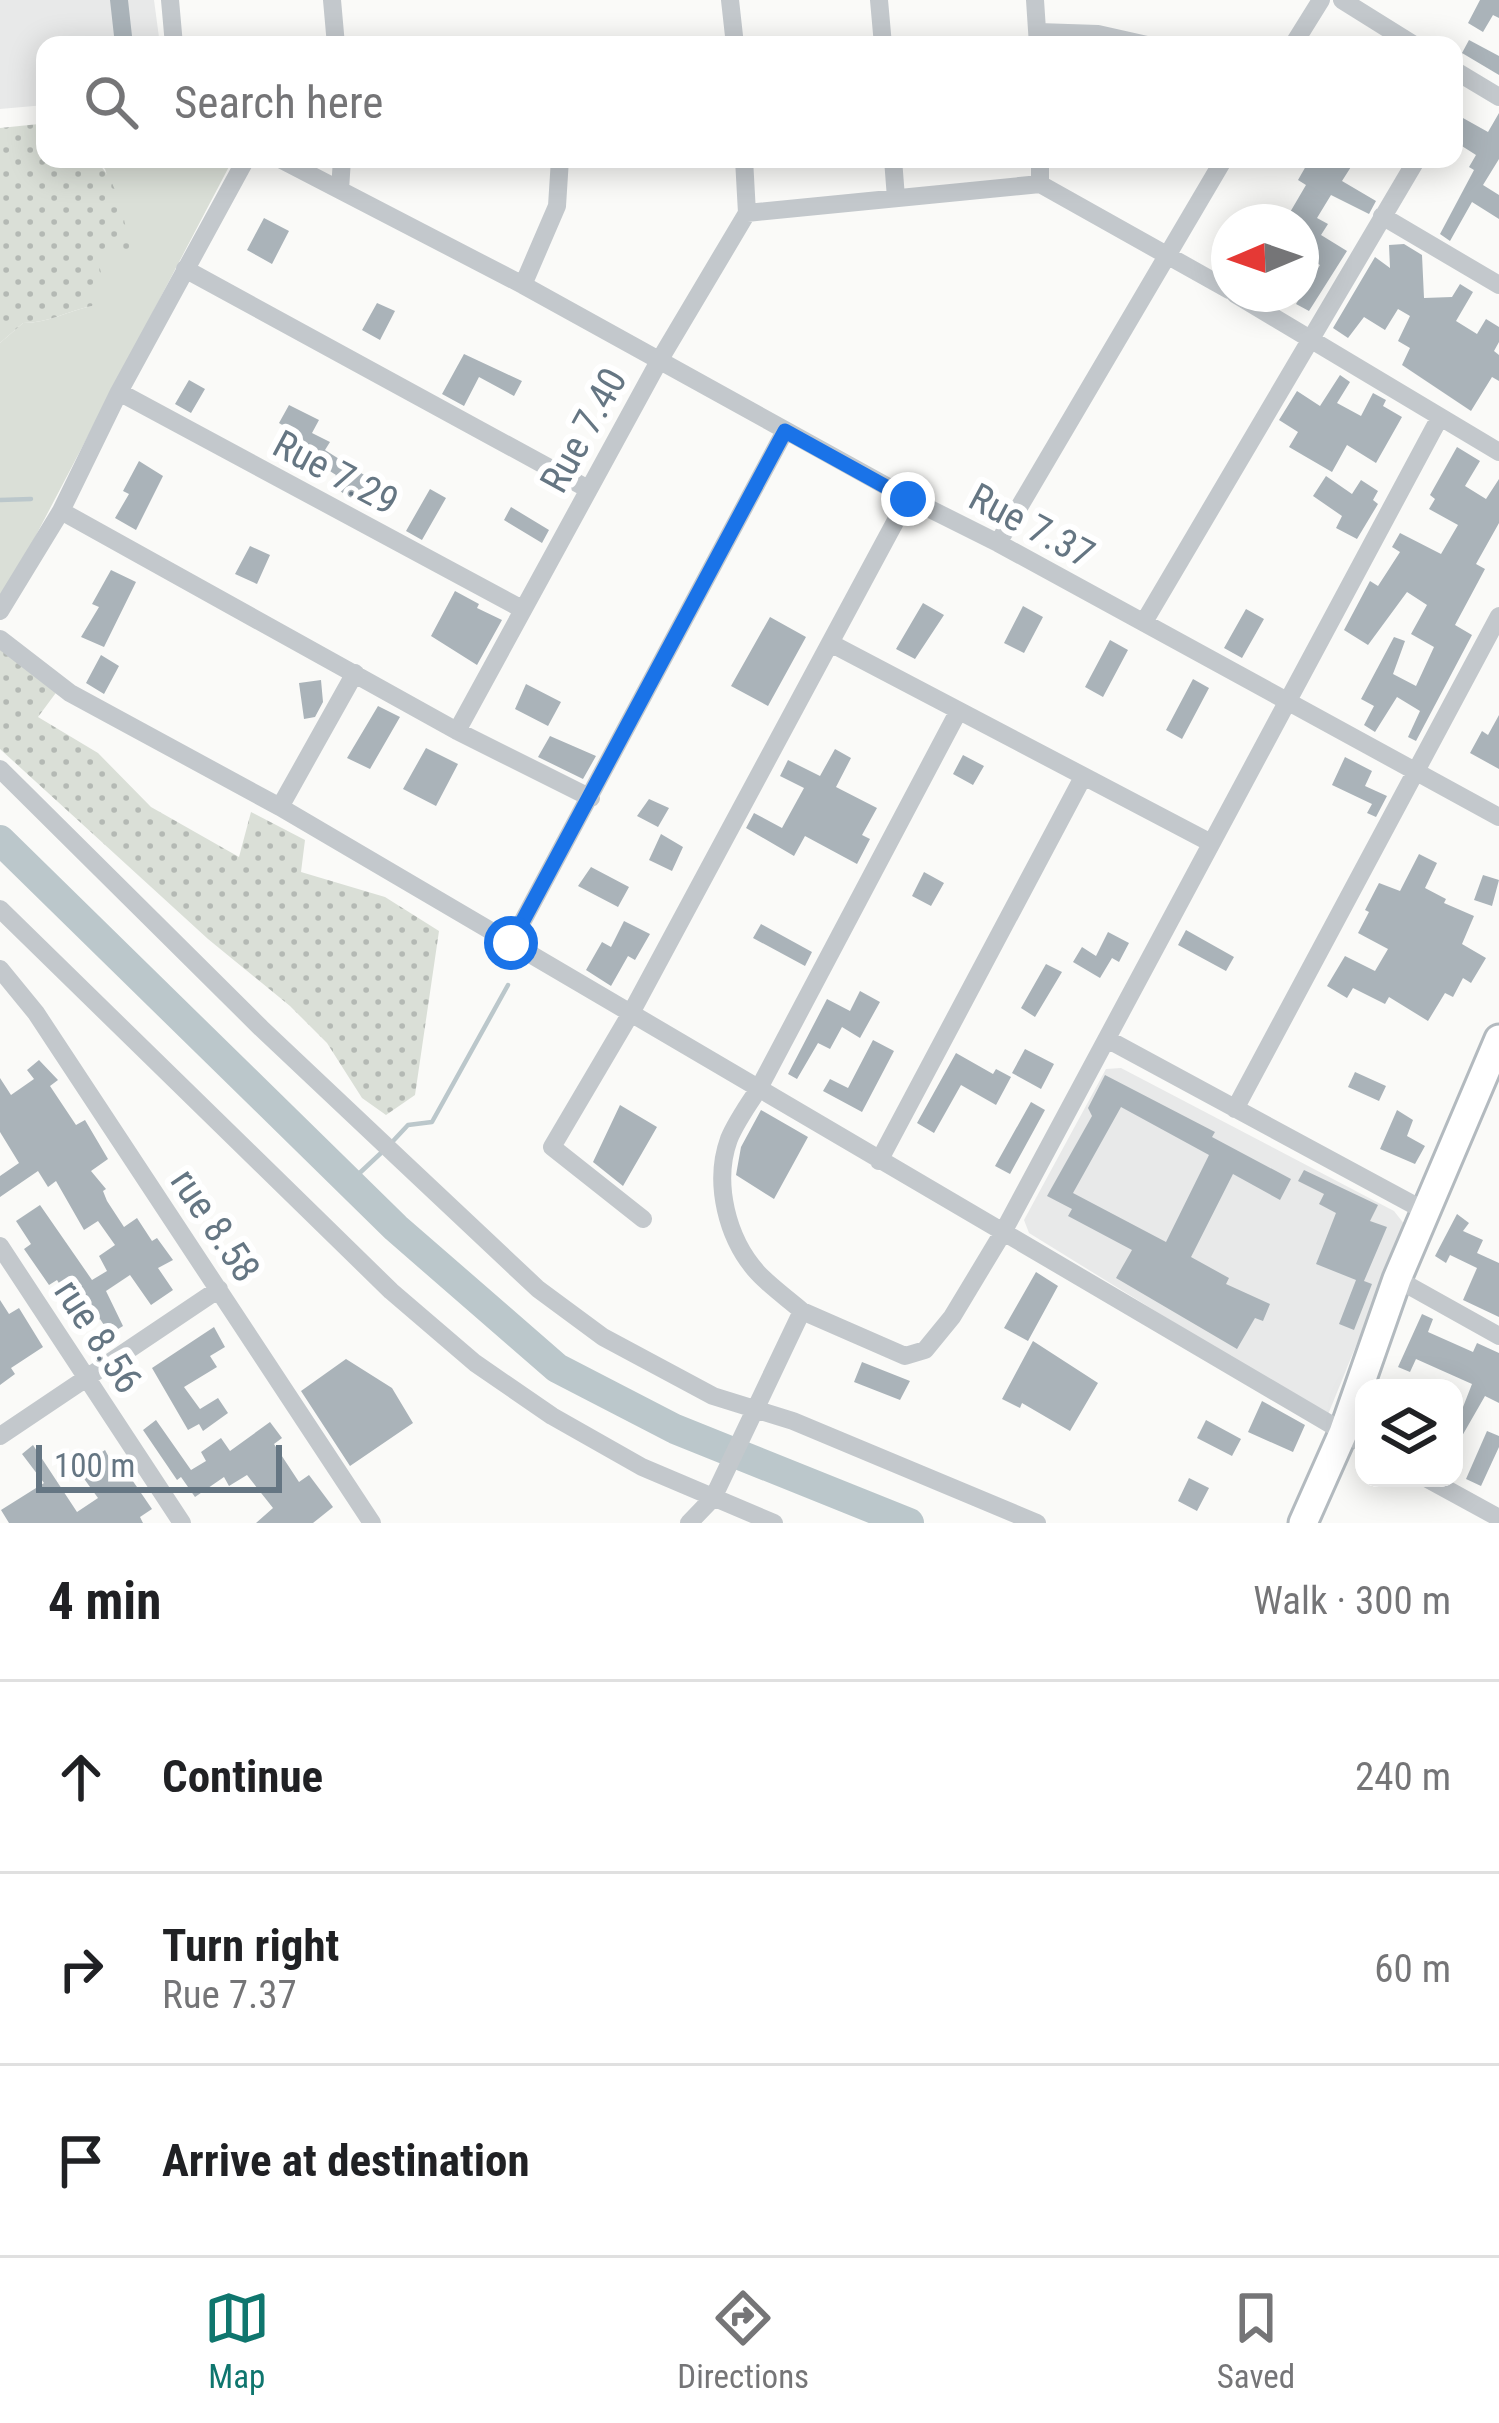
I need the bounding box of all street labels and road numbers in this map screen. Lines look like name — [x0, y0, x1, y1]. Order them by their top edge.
street label: Rue 7.40 — [531, 360, 637, 501]
street label: Rue 7.29 — [265, 421, 406, 525]
street label: Rue 7.37 — [961, 474, 1102, 578]
street label: rue 8.58 — [161, 1160, 269, 1291]
street label: rue 8.56 — [45, 1271, 152, 1402]

